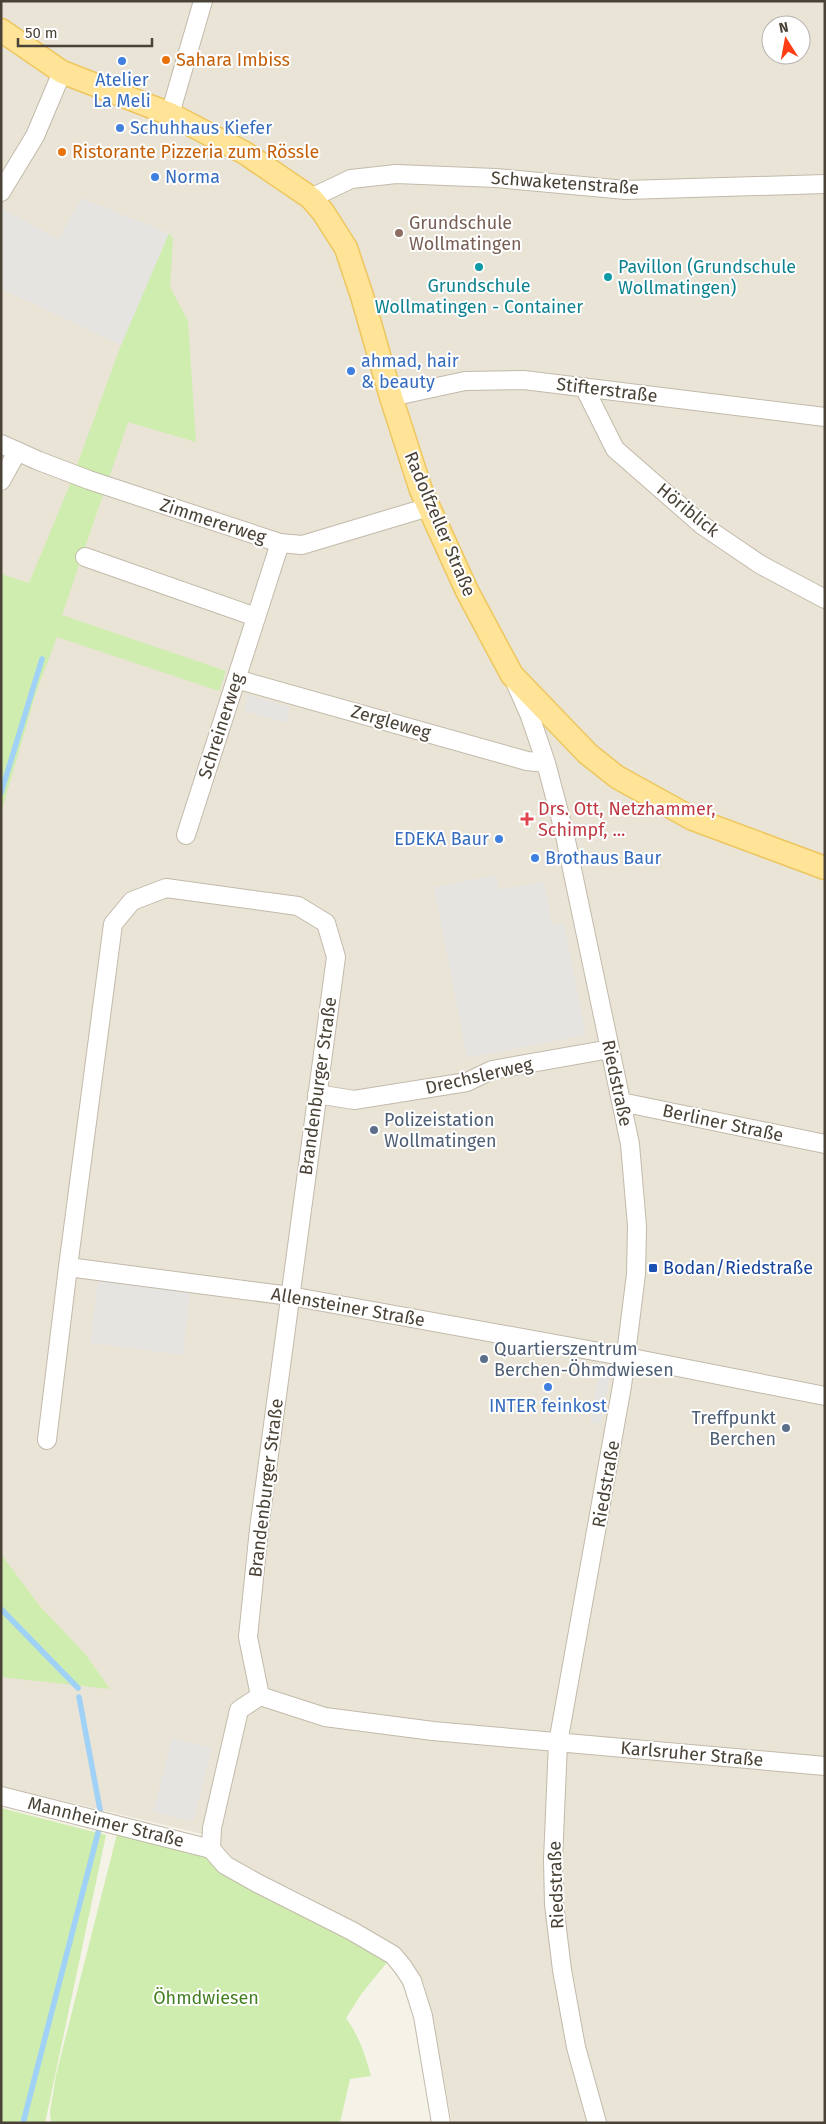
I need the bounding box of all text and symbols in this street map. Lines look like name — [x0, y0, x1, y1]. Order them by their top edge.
scale bar — [18, 15, 151, 47]
north arrow — [761, 15, 811, 65]
text: N — [777, 18, 790, 37]
text: 50 m — [25, 24, 58, 42]
place label: Sahara Imbiss — [176, 49, 290, 71]
marker: Sahara Imbiss — [160, 54, 172, 66]
marker: Atelier La Meli — [116, 55, 128, 67]
place label: Atelier La Meli — [93, 69, 151, 112]
place label: Schuhhaus Kiefer — [130, 117, 272, 139]
marker: Schuhhaus Kiefer — [114, 122, 126, 134]
place label: Ristorante Pizzeria zum Rössle — [72, 141, 319, 163]
marker: Ristorante Pizzeria zum Rössle — [56, 146, 68, 158]
place label: Norma — [165, 166, 220, 188]
street label: Schwaketenstraße — [490, 167, 640, 199]
marker: Norma — [149, 171, 161, 183]
place label: Grundschule Wollmatingen — [409, 212, 522, 255]
marker: Grundschule Wollmatingen — [393, 227, 405, 239]
place label: Pavillon (Grundschule Wollmatingen) — [618, 256, 796, 299]
marker: Grundschule Wollmatingen - Container — [473, 261, 485, 273]
marker: Pavillon (Grundschule Wollmatingen) — [602, 271, 614, 283]
place label: Grundschule Wollmatingen - Container — [375, 275, 583, 318]
place label: ahmad, hair & beauty — [361, 350, 459, 393]
marker: ahmad, hair & beauty — [345, 365, 357, 377]
street label: Stifterstraße — [555, 373, 659, 407]
street label: Radolfzeller Straße — [400, 448, 480, 600]
street label: Höriblick — [652, 478, 724, 542]
street label: Zimmererweg — [157, 493, 269, 549]
street label: Schreinerweg — [194, 670, 249, 782]
street label: Zergleweg — [349, 700, 434, 744]
place label: Drs. Ott, Netzhammer, Schimpf, ... — [538, 798, 716, 841]
marker: Drs. Ott, Netzhammer, Schimpf, ... — [520, 812, 534, 826]
place label: EDEKA Baur — [394, 828, 489, 850]
marker: EDEKA Baur — [493, 833, 505, 845]
place label: Brothaus Baur — [545, 847, 662, 869]
marker: Brothaus Baur — [529, 852, 541, 864]
street label: Brandenburger Straße — [295, 995, 341, 1177]
street label: Riedstraße — [597, 1038, 637, 1128]
street label: Drechslerweg — [423, 1053, 535, 1099]
street label: Berliner Straße — [661, 1099, 785, 1147]
place label: Polizeistation Wollmatingen — [384, 1109, 497, 1152]
marker: Polizeistation Wollmatingen — [368, 1124, 380, 1136]
place label: Bodan/Riedstraße — [663, 1257, 813, 1279]
marker: Bodan/Riedstraße — [647, 1262, 659, 1274]
street label: Allensteiner Straße — [269, 1283, 427, 1331]
place label: Quartierszentrum Berchen-Öhmdwiesen — [494, 1338, 674, 1381]
marker: Quartierszentrum Berchen-Öhmdwiesen — [478, 1353, 490, 1365]
marker: INTER feinkost — [542, 1381, 554, 1393]
place label: INTER feinkost — [489, 1395, 607, 1417]
street label: Brandenburger Straße — [244, 1397, 288, 1579]
place label: Treffpunkt Berchen — [692, 1407, 776, 1450]
marker: Treffpunkt Berchen — [780, 1422, 792, 1434]
street label: Riedstraße — [588, 1439, 624, 1529]
street label: Karlsruher Straße — [620, 1737, 764, 1771]
street label: Mannheimer Straße — [26, 1792, 186, 1852]
street label: Riedstraße — [543, 1841, 569, 1929]
park label: Öhmdwiesen — [153, 1987, 259, 2009]

